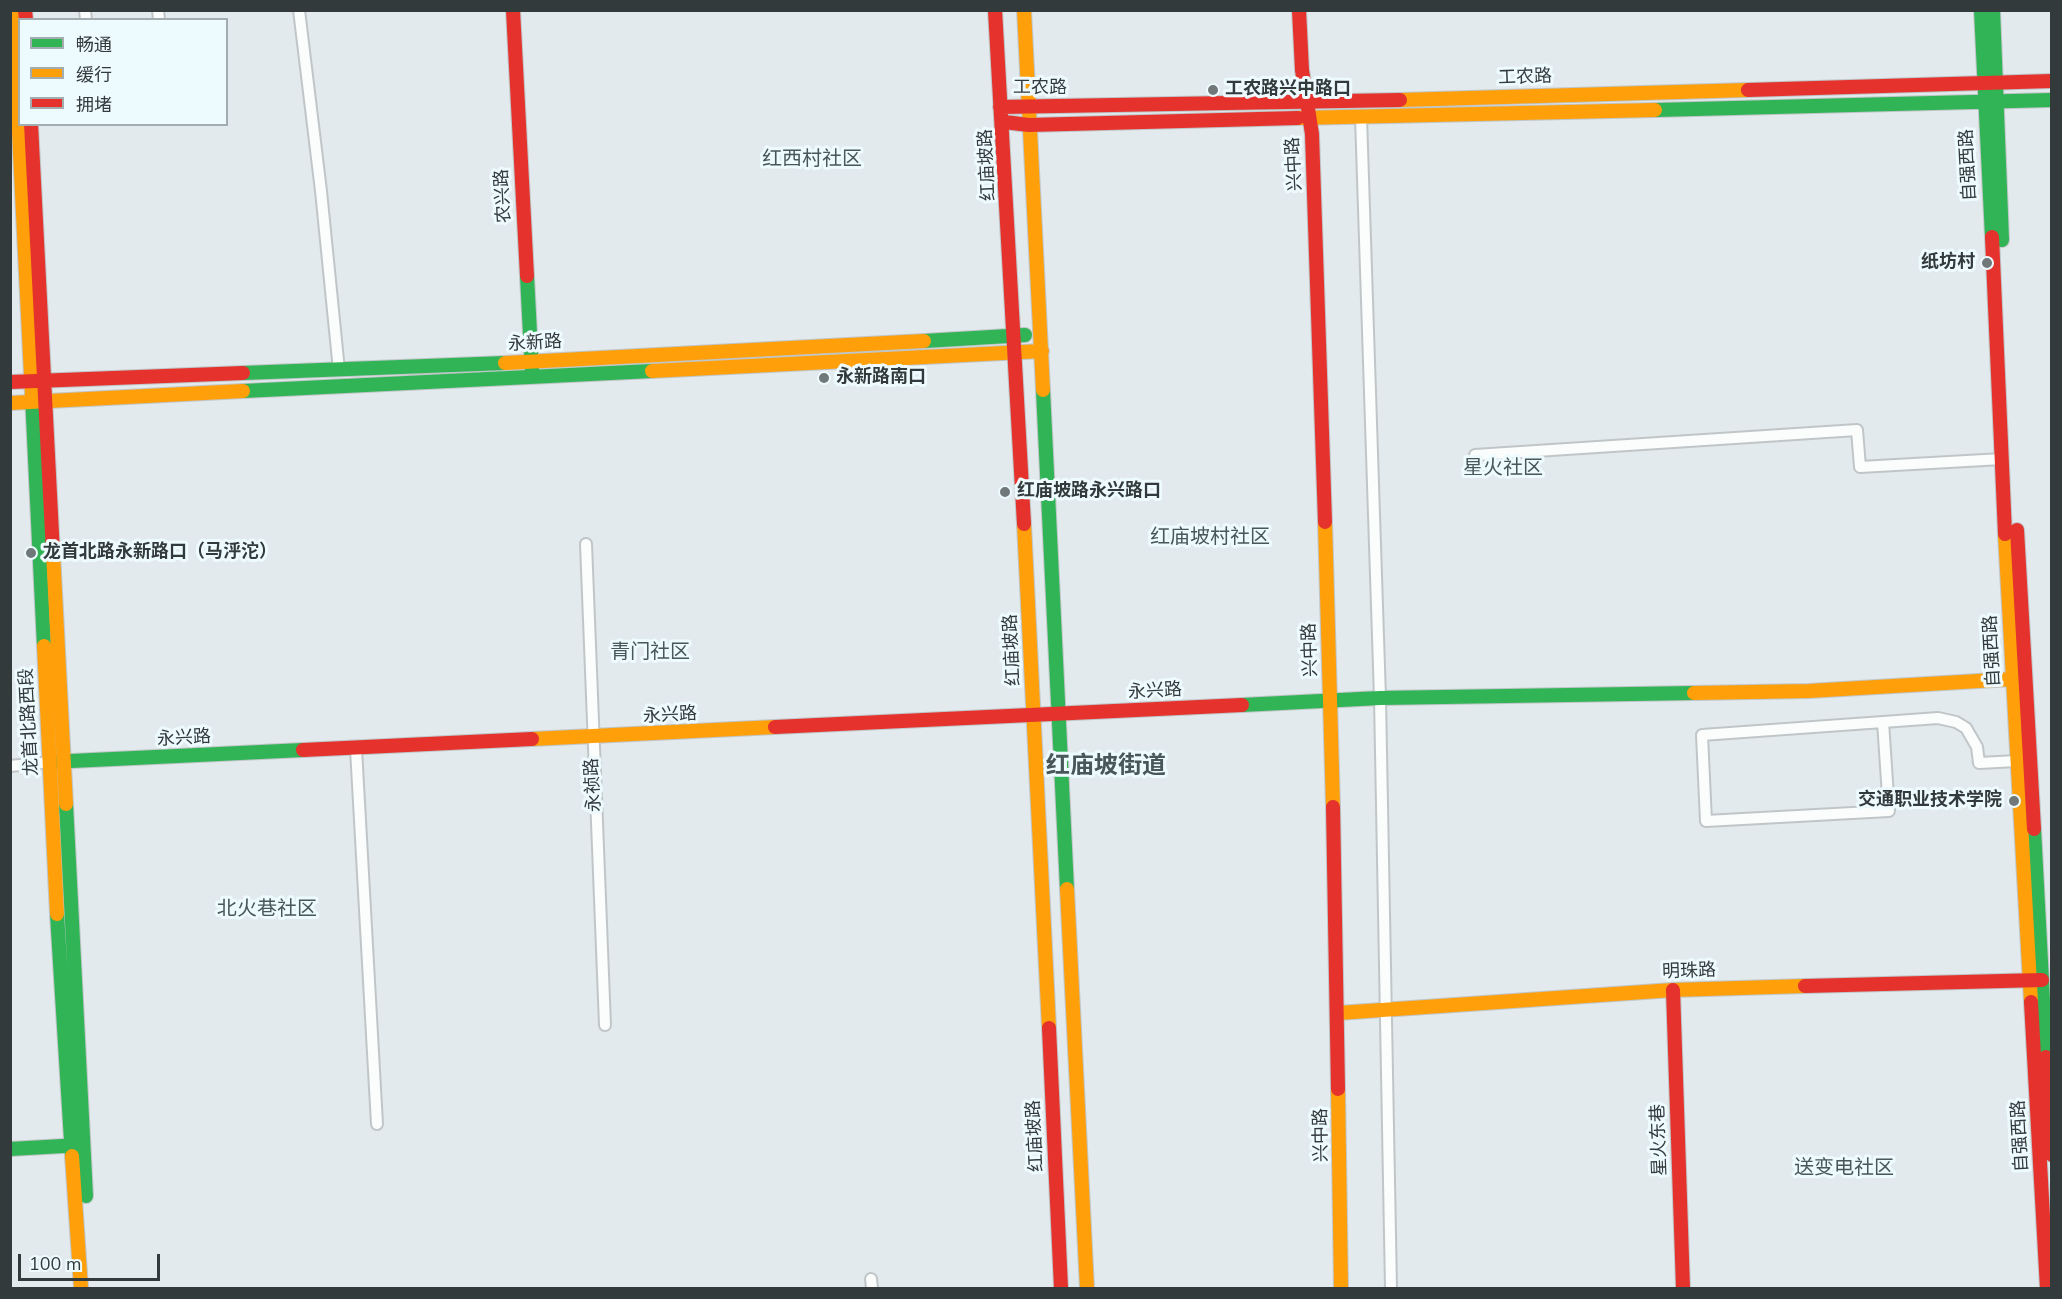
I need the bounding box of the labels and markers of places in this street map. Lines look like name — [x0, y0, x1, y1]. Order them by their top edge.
place label: 工农路兴中路口 — [1225, 79, 1351, 101]
marker: 工农路兴中路口 — [1206, 83, 1220, 97]
place label: 纸坊村 — [1921, 252, 1975, 274]
marker: 纸坊村 — [1980, 256, 1994, 270]
place label: 永新路南口 — [836, 367, 926, 389]
marker: 永新路南口 — [817, 371, 831, 385]
place label: 红庙坡路永兴路口 — [1017, 481, 1161, 503]
marker: 红庙坡路永兴路口 — [998, 485, 1012, 499]
place label: 龙首北路永新路口（马泘沱） — [43, 542, 277, 564]
marker: 龙首北路永新路口（马泘沱） — [24, 546, 38, 560]
place label: 交通职业技术学院 — [1858, 790, 2002, 812]
marker: 交通职业技术学院 — [2007, 794, 2021, 808]

